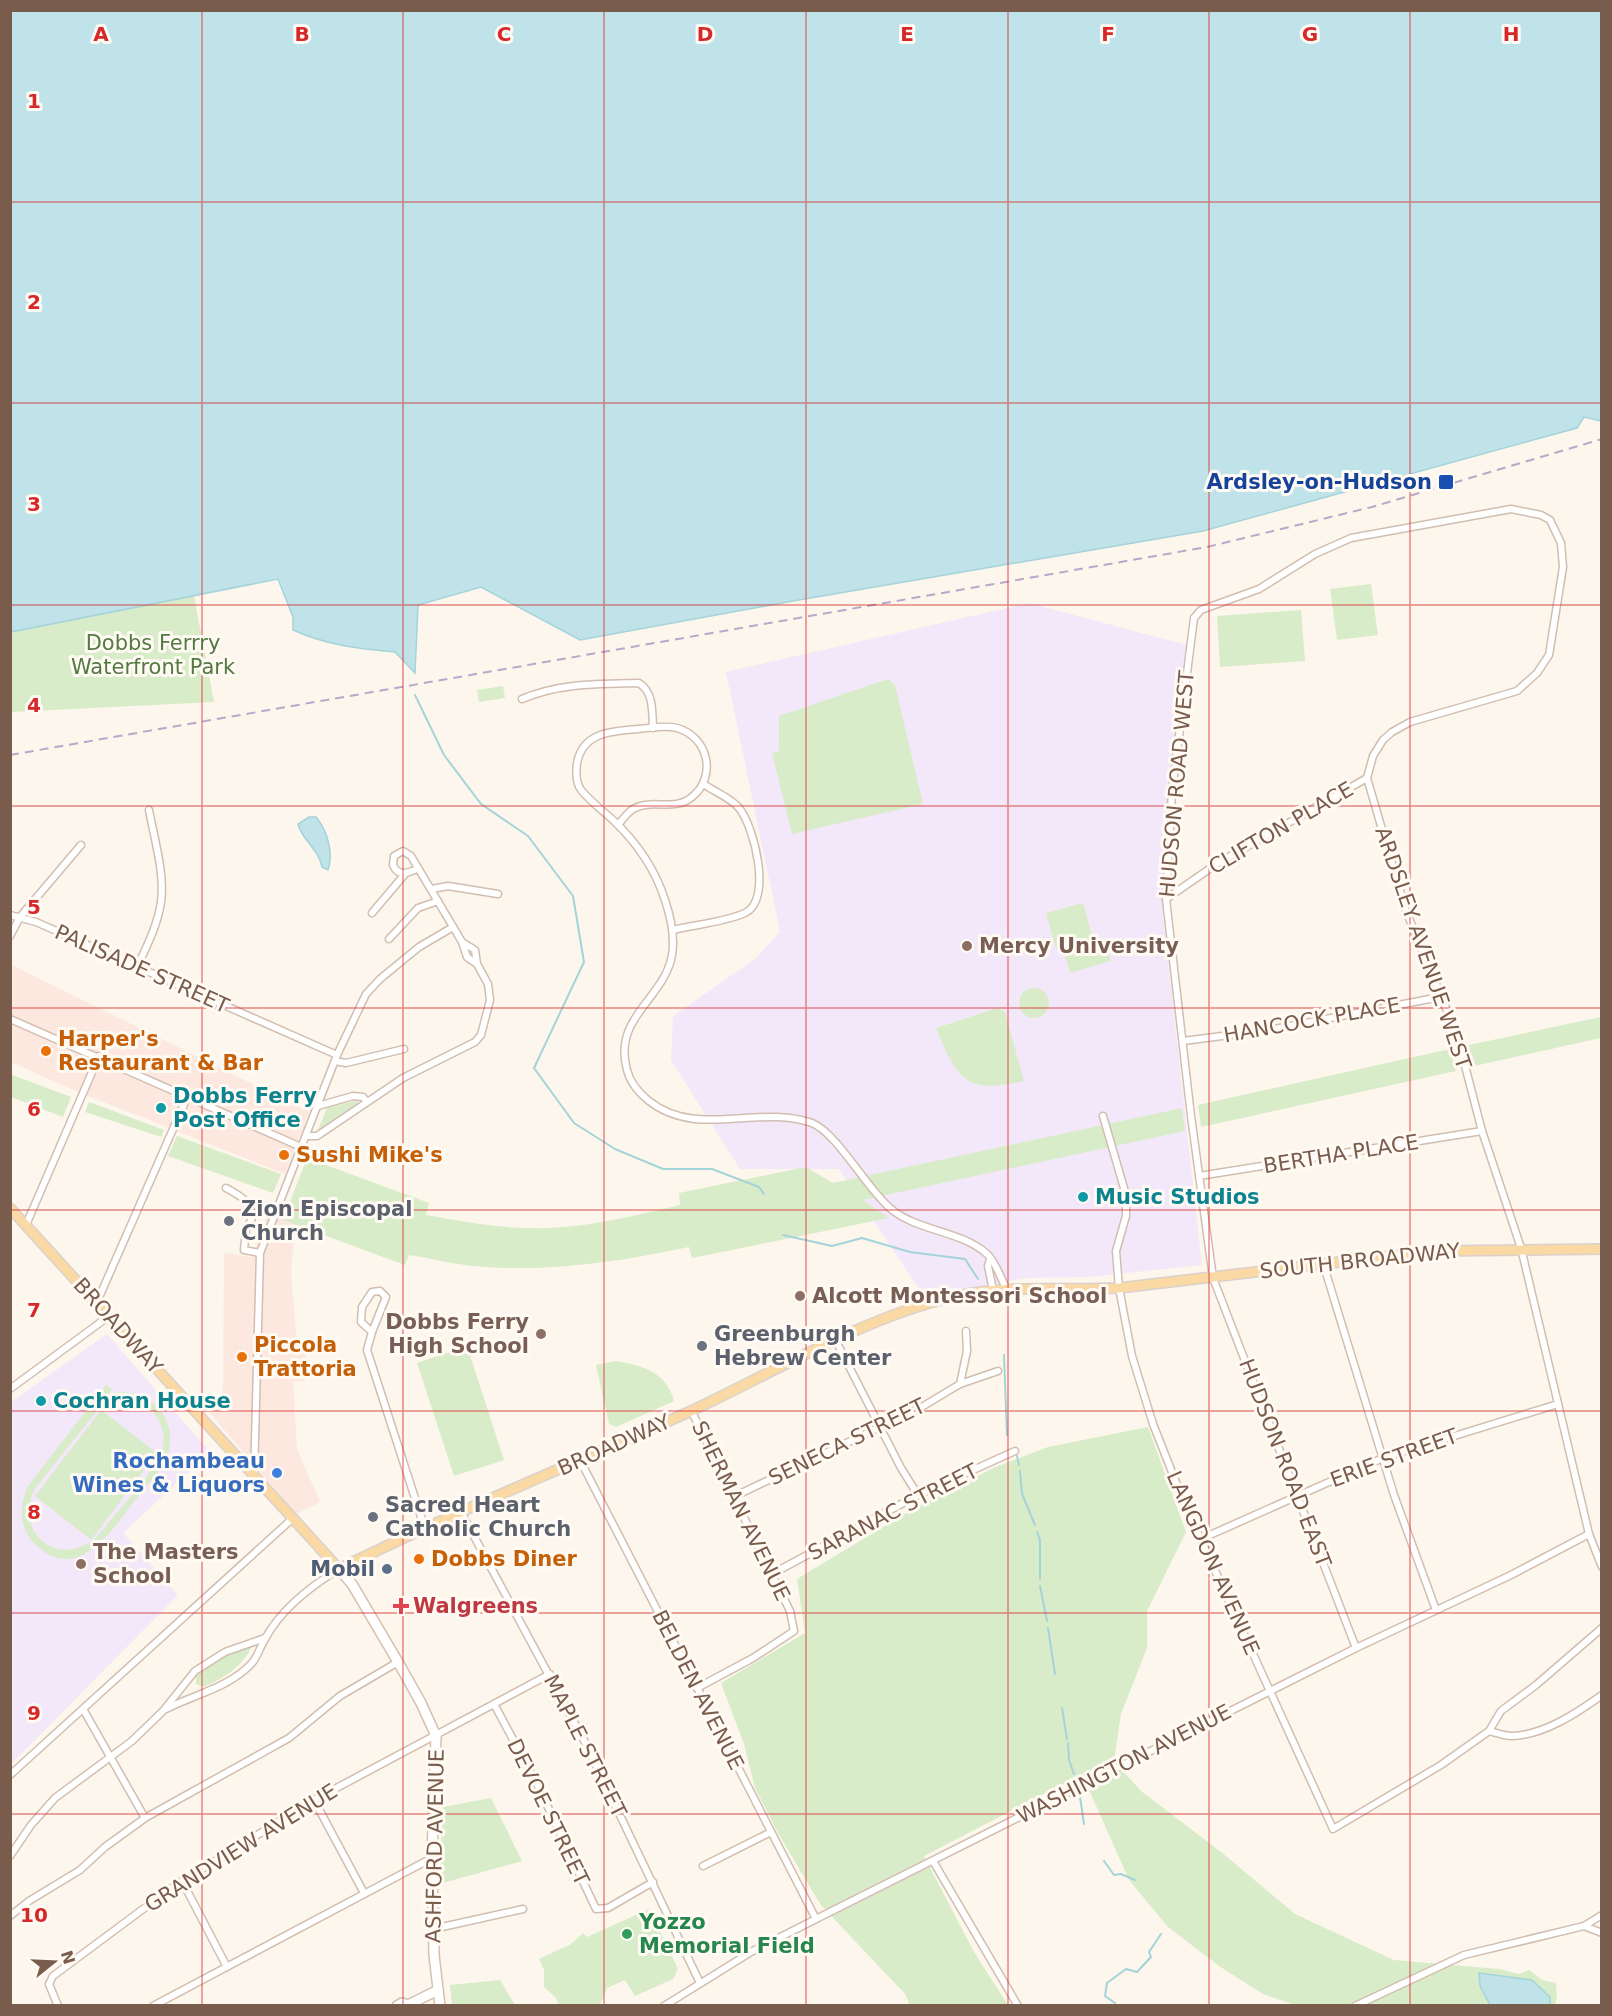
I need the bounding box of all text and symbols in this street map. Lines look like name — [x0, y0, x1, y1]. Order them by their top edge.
text: A — [93, 22, 109, 46]
text: B — [294, 22, 310, 46]
text: C — [497, 22, 511, 46]
text: D — [697, 22, 713, 46]
text: E — [900, 22, 914, 46]
text: F — [1101, 22, 1115, 46]
text: G — [1302, 22, 1318, 46]
text: H — [1503, 22, 1519, 46]
text: 1 — [27, 89, 41, 113]
text: 2 — [27, 290, 41, 314]
place label: Ardsley-on-Hudson — [1206, 470, 1432, 494]
marker: Ardsley-on-Hudson — [1437, 473, 1455, 491]
text: 3 — [27, 492, 41, 516]
park label: Dobbs Ferrry Waterfront Park — [71, 631, 236, 679]
street label: HUDSON ROAD WEST — [1155, 669, 1199, 898]
text: 4 — [27, 693, 41, 717]
street label: CLIFTON PLACE — [1205, 777, 1357, 879]
street label: ARDSLEY AVENUE WEST — [1370, 824, 1476, 1073]
text: 5 — [27, 895, 41, 919]
street label: PALISADE STREET — [51, 920, 233, 1018]
place label: Mercy University — [979, 934, 1179, 958]
marker: Mercy University — [960, 939, 974, 953]
street label: HANCOCK PLACE — [1222, 993, 1402, 1047]
place label: Harper's Restaurant & Bar — [58, 1027, 264, 1075]
marker: Harper's Restaurant & Bar — [39, 1044, 53, 1058]
place label: Dobbs Ferry Post Office — [173, 1084, 317, 1132]
text: 6 — [27, 1097, 41, 1121]
marker: Dobbs Ferry Post Office — [154, 1101, 168, 1115]
street label: BERTHA PLACE — [1262, 1130, 1420, 1178]
place label: Sushi Mike's — [296, 1143, 443, 1167]
marker: Sushi Mike's — [277, 1148, 291, 1162]
place label: Music Studios — [1095, 1185, 1260, 1209]
marker: Music Studios — [1076, 1190, 1090, 1204]
place label: Zion Episcopal Church — [241, 1197, 412, 1245]
marker: Zion Episcopal Church — [222, 1214, 236, 1228]
street label: SOUTH BROADWAY — [1259, 1239, 1462, 1283]
street label: BROADWAY — [69, 1273, 167, 1379]
place label: Alcott Montessori School — [812, 1284, 1107, 1308]
marker: Alcott Montessori School — [793, 1289, 807, 1303]
text: 7 — [27, 1298, 41, 1322]
place label: Dobbs Ferry High School — [385, 1310, 529, 1358]
place label: Greenburgh Hebrew Center — [714, 1322, 892, 1370]
marker: Dobbs Ferry High School — [534, 1327, 548, 1341]
place label: Piccola Trattoria — [254, 1333, 357, 1381]
marker: Greenburgh Hebrew Center — [695, 1339, 709, 1353]
marker: Piccola Trattoria — [235, 1350, 249, 1364]
street label: HUDSON ROAD EAST — [1234, 1355, 1336, 1571]
place label: Cochran House — [53, 1389, 231, 1413]
marker: Cochran House — [34, 1394, 48, 1408]
street label: SENECA STREET — [765, 1394, 929, 1490]
street label: BROADWAY — [554, 1409, 674, 1481]
street label: SHERMAN AVENUE — [687, 1417, 795, 1605]
street label: ERIE STREET — [1327, 1424, 1461, 1492]
place label: Rochambeau Wines & Liquors — [72, 1449, 265, 1497]
street label: SARANAC STREET — [804, 1459, 982, 1565]
marker: Rochambeau Wines & Liquors — [270, 1466, 284, 1480]
street label: LANGDON AVENUE — [1162, 1467, 1264, 1659]
place label: Sacred Heart Catholic Church — [385, 1493, 571, 1541]
text: 8 — [27, 1500, 41, 1524]
marker: Sacred Heart Catholic Church — [366, 1510, 380, 1524]
place label: The Masters School — [93, 1540, 239, 1588]
place label: Dobbs Diner — [431, 1547, 578, 1571]
marker: Dobbs Diner — [412, 1552, 426, 1566]
marker: The Masters School — [74, 1557, 88, 1571]
place label: Mobil — [310, 1557, 375, 1581]
marker: Mobil — [380, 1562, 394, 1576]
place label: Walgreens — [413, 1594, 538, 1618]
marker: Walgreens — [394, 1599, 408, 1613]
street label: BELDEN AVENUE — [647, 1606, 749, 1774]
street label: MAPLE STREET — [539, 1671, 631, 1822]
street label: WASHINGTON AVENUE — [1013, 1699, 1235, 1829]
text: 9 — [27, 1701, 41, 1725]
street label: DEVOE STREET — [502, 1735, 594, 1889]
street label: ASHFORD AVENUE — [421, 1749, 449, 1943]
street label: GRANDVIEW AVENUE — [140, 1779, 342, 1917]
text: 10 — [20, 1903, 48, 1927]
place label: Yozzo Memorial Field — [638, 1910, 815, 1958]
marker: Yozzo Memorial Field — [620, 1927, 634, 1941]
north arrow — [24, 1932, 84, 1992]
text: N — [57, 1948, 79, 1967]

